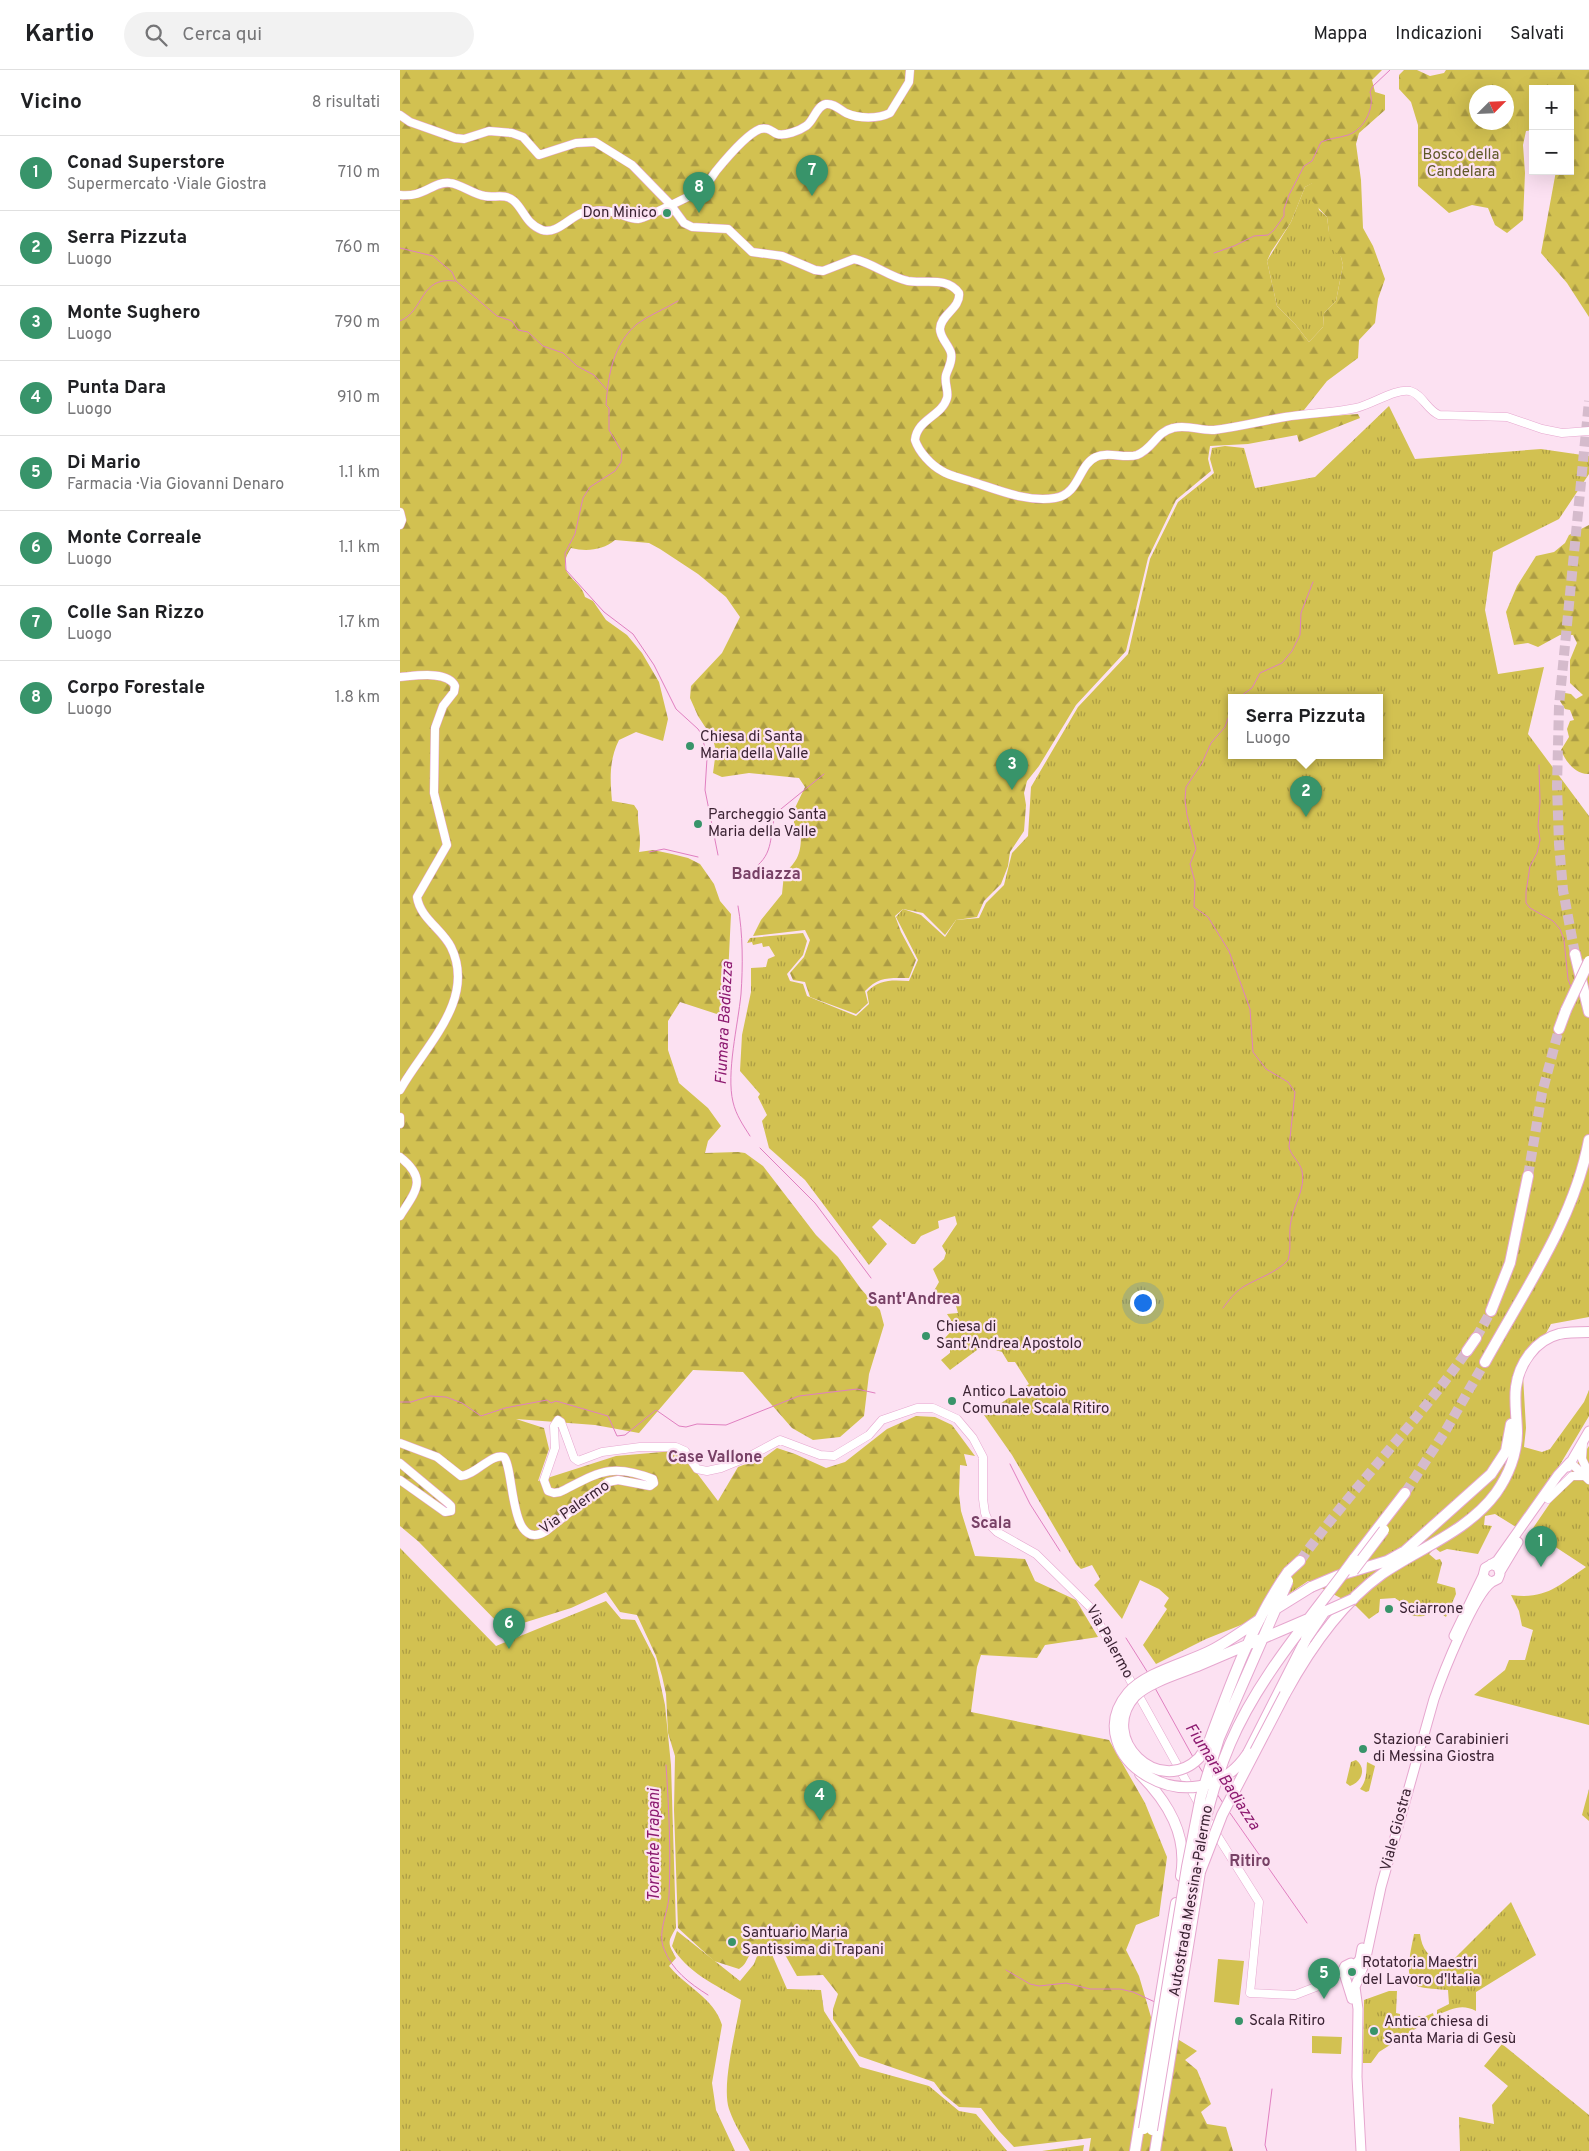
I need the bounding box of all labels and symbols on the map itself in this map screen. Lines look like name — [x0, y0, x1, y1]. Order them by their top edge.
north arrow — [1469, 85, 1514, 130]
park label: Bosco della Candelara — [1423, 146, 1499, 182]
pin: 7 — [796, 155, 828, 196]
pin: 8 — [683, 172, 715, 213]
place label: Don Minico — [583, 204, 657, 223]
marker: Don Minico — [661, 207, 673, 219]
place label: Chiesa di Santa Maria della Valle — [700, 728, 808, 764]
marker: Chiesa di Santa Maria della Valle — [684, 740, 696, 752]
pin: 3 — [996, 749, 1028, 790]
pin: 2 — [1290, 776, 1322, 817]
place label: Parcheggio Santa Maria della Valle — [708, 806, 826, 842]
marker: Parcheggio Santa Maria della Valle — [692, 818, 704, 830]
district label: Badiazza — [731, 865, 801, 885]
water label: Fiumara Badiazza — [712, 960, 738, 1085]
district label: Sant'Andrea — [868, 1290, 960, 1310]
your location — [1130, 1290, 1156, 1316]
place label: Chiesa di Sant'Andrea Apostolo — [936, 1318, 1082, 1354]
marker: Chiesa di Sant'Andrea Apostolo — [920, 1330, 932, 1342]
place label: Antico Lavatoio Comunale Scala Ritiro — [962, 1383, 1109, 1419]
marker: Antico Lavatoio Comunale Scala Ritiro — [946, 1395, 958, 1407]
district label: Case Vallone — [668, 1448, 762, 1468]
street label: Via Palermo — [536, 1477, 614, 1539]
district label: Scala — [971, 1514, 1011, 1534]
pin: 1 — [1525, 1526, 1557, 1567]
place label: Sciarrone — [1399, 1600, 1463, 1619]
street label: Via Palermo — [1081, 1602, 1137, 1682]
marker: Sciarrone — [1383, 1603, 1395, 1615]
pin: 6 — [493, 1608, 525, 1649]
water label: Fiumara Badiazza — [1180, 1720, 1264, 1835]
place label: Stazione Carabinieri di Messina Giostra — [1373, 1731, 1509, 1767]
marker: Stazione Carabinieri di Messina Giostra — [1357, 1743, 1369, 1755]
pin: 4 — [804, 1780, 836, 1821]
water label: Torrente Trapani — [645, 1787, 665, 1901]
street label: Viale Giostra — [1377, 1787, 1417, 1873]
street label: Autostrada Messina-Palermo — [1166, 1804, 1218, 1998]
district label: Ritiro — [1229, 1852, 1271, 1872]
place label: Santuario Maria Santissima di Trapani — [742, 1924, 884, 1960]
marker: Santuario Maria Santissima di Trapani — [726, 1936, 738, 1948]
place label: Rotatoria Maestri del Lavoro d'Italia — [1362, 1954, 1480, 1990]
pin: 5 — [1308, 1958, 1340, 1999]
marker: Rotatoria Maestri del Lavoro d'Italia — [1346, 1966, 1358, 1978]
place label: Scala Ritiro — [1249, 2012, 1325, 2031]
place label: Antica chiesa di Santa Maria di Gesù — [1384, 2013, 1516, 2049]
marker: Scala Ritiro — [1233, 2015, 1245, 2027]
marker: Antica chiesa di Santa Maria di Gesù — [1368, 2025, 1380, 2037]

